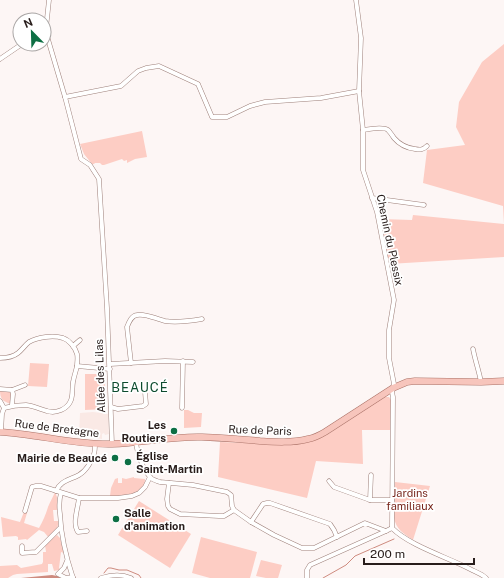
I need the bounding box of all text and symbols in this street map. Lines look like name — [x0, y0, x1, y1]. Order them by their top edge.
north arrow — [12, 12, 52, 52]
text: N — [22, 16, 34, 30]
street label: Chemin du Plessix — [374, 193, 406, 287]
street label: Allée des Lilas — [93, 338, 107, 413]
district label: BEAUCÉ — [111, 379, 169, 395]
street label: Rue de Bretagne — [14, 417, 100, 439]
place label: Les Routiers — [122, 419, 166, 444]
street label: Rue de Paris — [228, 423, 292, 437]
marker: Les Routiers — [169, 426, 179, 436]
place label: Église Saint-Martin — [136, 449, 203, 475]
place label: Mairie de Beaucé — [17, 452, 107, 464]
marker: Mairie de Beaucé — [110, 453, 120, 463]
marker: Église Saint-Martin — [123, 457, 133, 467]
park label: Jardins familiaux — [386, 487, 434, 512]
place label: Salle d'animation — [124, 507, 185, 532]
marker: Salle d'animation — [111, 514, 121, 524]
scale bar — [364, 540, 474, 566]
text: 200 m — [370, 547, 405, 561]

